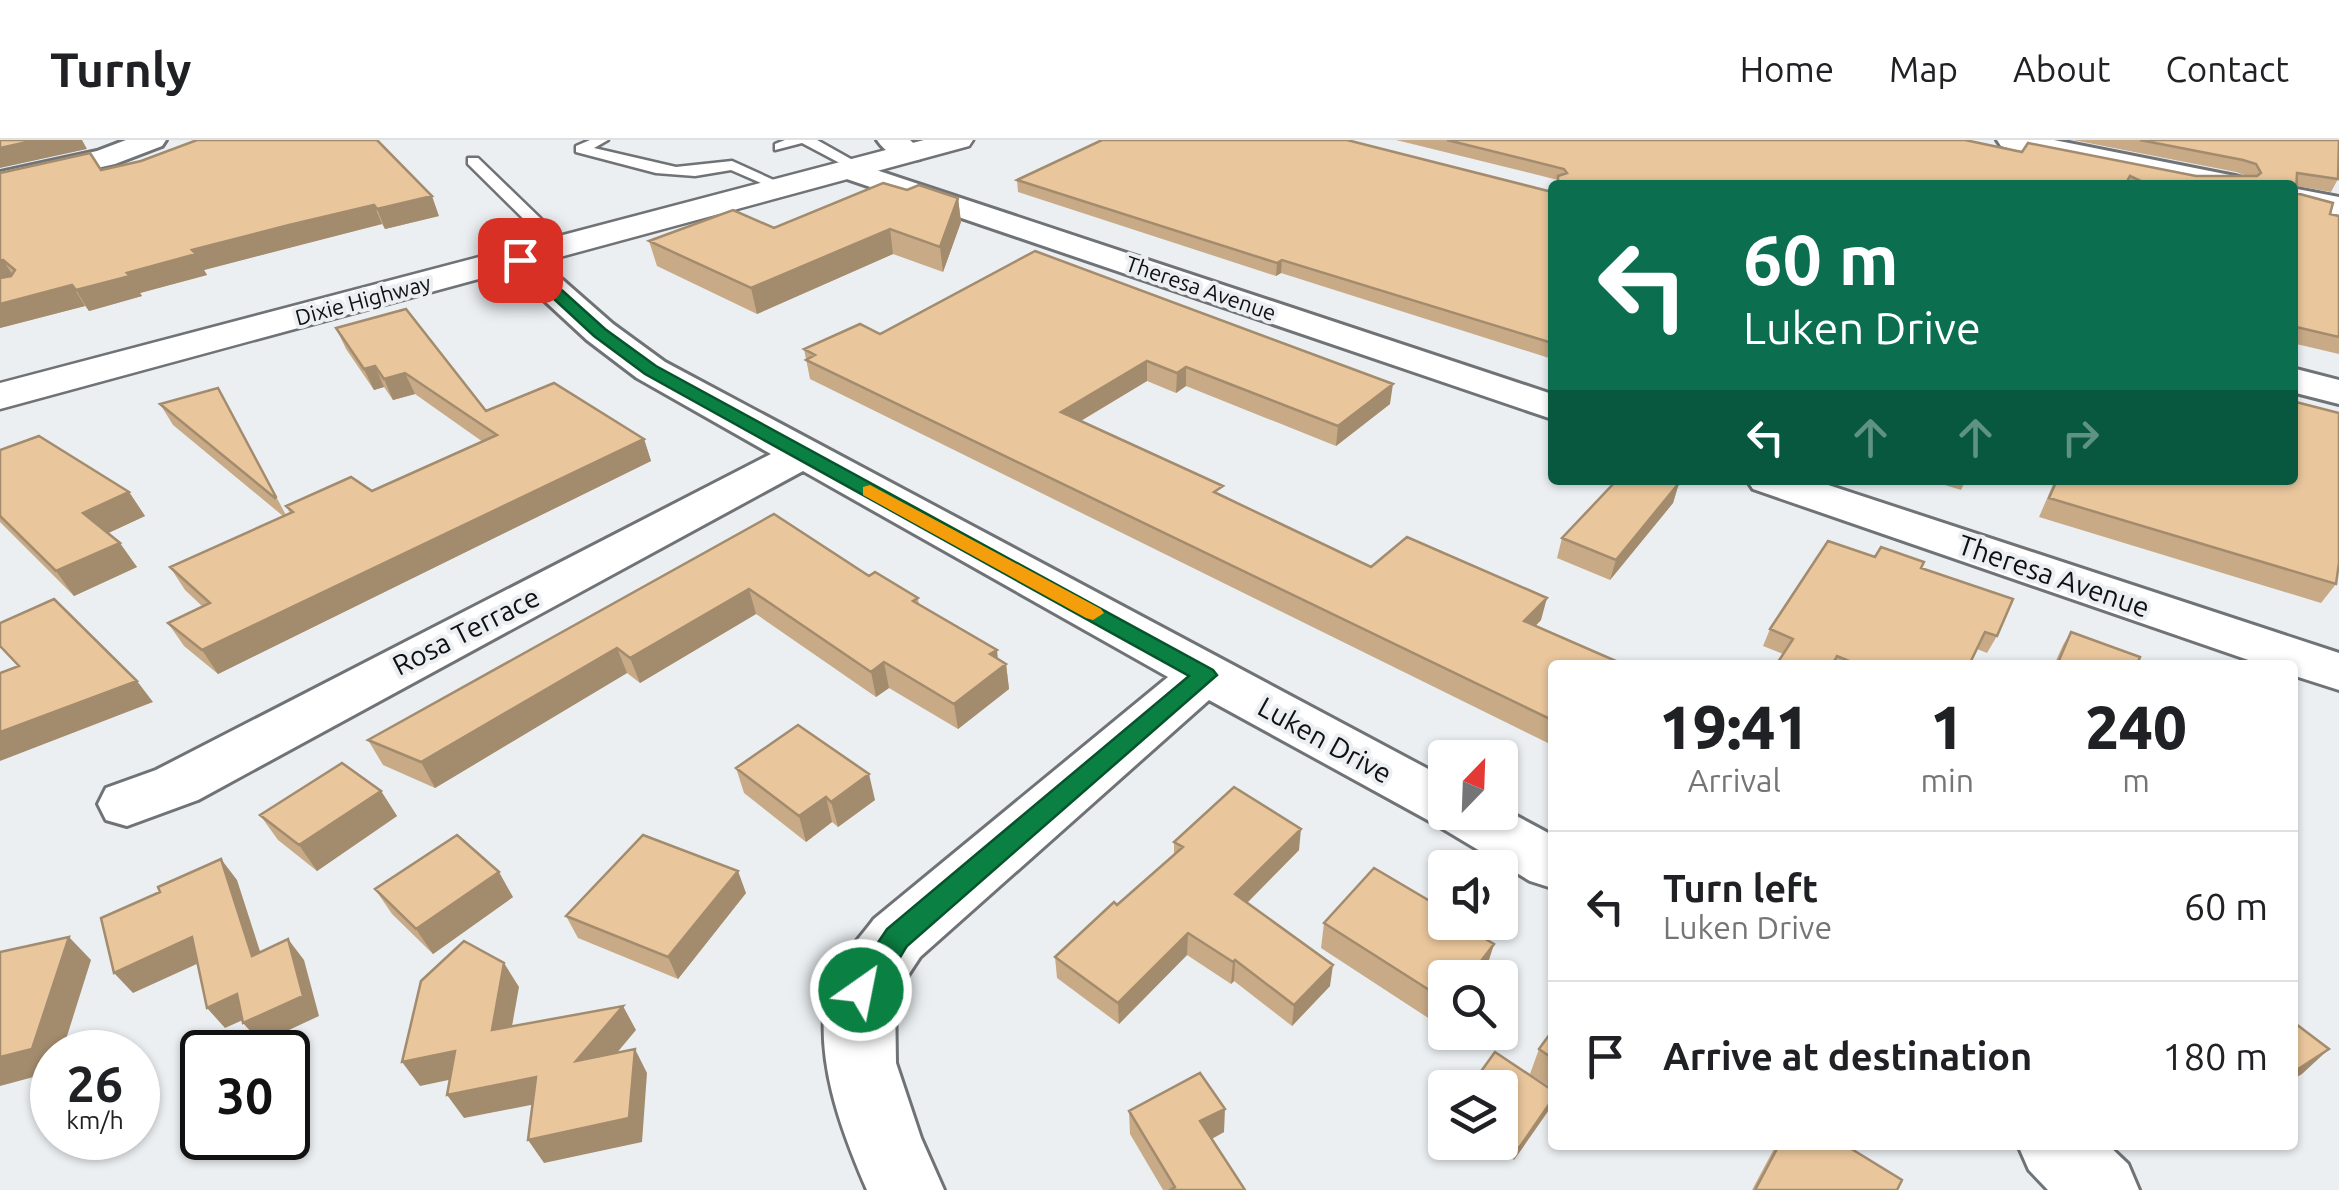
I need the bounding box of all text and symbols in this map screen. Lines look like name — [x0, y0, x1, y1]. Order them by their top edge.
text: Turnly — [50, 42, 192, 96]
text: Home — [1740, 49, 1834, 89]
text: Map — [1889, 49, 1958, 89]
text: About — [2013, 49, 2110, 89]
text: Contact — [2165, 49, 2289, 89]
pin — [478, 218, 563, 303]
icon: left — [1578, 220, 1708, 350]
text: 60 m — [1743, 220, 1899, 298]
icon: arrive — [493, 233, 548, 288]
street label: Theresa Avenue — [1123, 250, 1280, 325]
street label: Dixie Highway — [292, 269, 434, 330]
text: Luken Drive — [1743, 302, 1981, 353]
icon: left — [1738, 410, 1793, 465]
icon: ahead — [1843, 410, 1898, 465]
icon: ahead — [1948, 410, 2003, 465]
icon: right — [2053, 410, 2108, 465]
street label: Theresa Avenue — [1954, 528, 2154, 623]
street label: Rosa Terrace — [387, 580, 544, 681]
street label: Luken Drive — [1253, 690, 1397, 789]
text: 19:41 — [1659, 693, 1809, 760]
text: 1 — [1930, 693, 1964, 760]
text: 240 — [2085, 693, 2187, 760]
north arrow — [1428, 740, 1518, 830]
map controls — [1428, 740, 1518, 1160]
text: Arrival — [1688, 762, 1781, 798]
text: min — [1920, 762, 1974, 798]
text: m — [2122, 762, 2150, 798]
button: sound — [1428, 850, 1518, 940]
text: Turn left — [1663, 867, 1818, 909]
icon: left — [1578, 879, 1633, 934]
text: 60 m — [2184, 885, 2268, 927]
text: Luken Drive — [1663, 909, 1832, 945]
position arrow — [809, 938, 913, 1042]
button: search — [1428, 960, 1518, 1050]
icon: arrive — [1578, 1029, 1633, 1084]
speed limit sign: 30 — [180, 1030, 310, 1160]
text: Arrive at destination — [1663, 1035, 2032, 1077]
text: 180 m — [2162, 1035, 2268, 1077]
text: 26 — [67, 1055, 123, 1111]
button: layers — [1428, 1070, 1518, 1160]
text: km/h — [66, 1106, 124, 1134]

